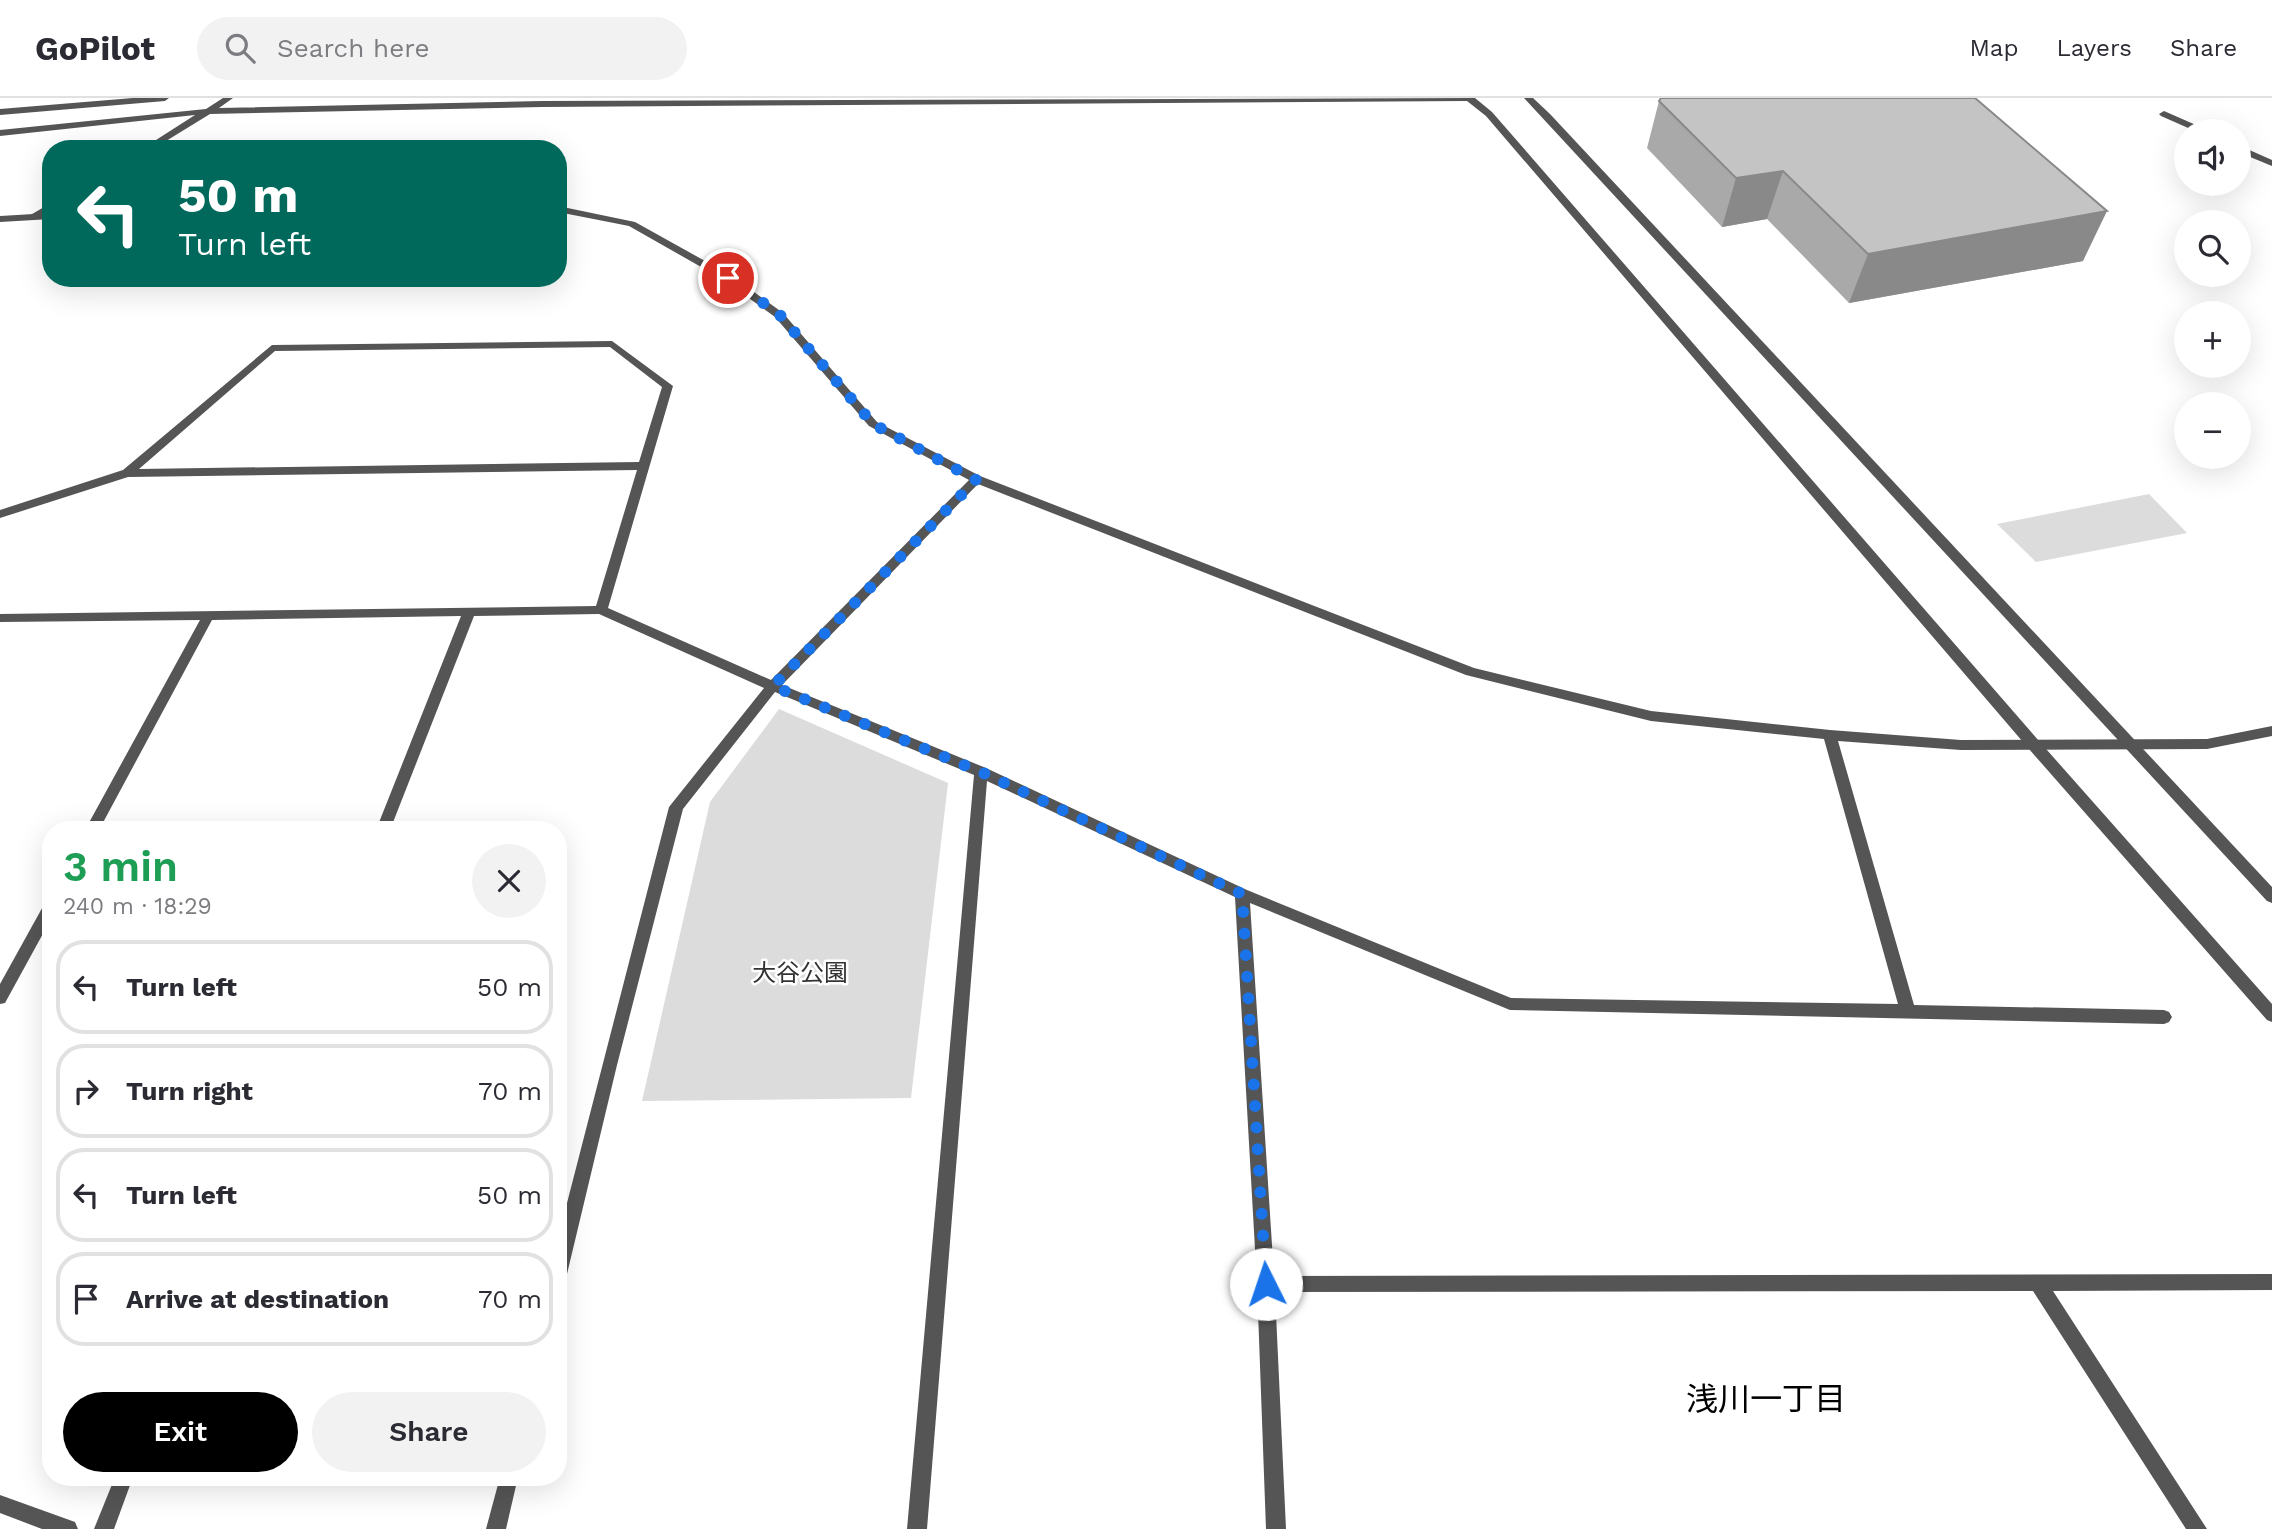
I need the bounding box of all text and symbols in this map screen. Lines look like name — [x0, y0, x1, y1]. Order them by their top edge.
search box — [197, 17, 687, 80]
text: GoPilot — [35, 29, 155, 68]
icon: search — [221, 29, 259, 67]
text: Search here — [277, 33, 429, 63]
text: Map — [1970, 34, 2018, 62]
text: Layers — [2056, 34, 2132, 62]
text: Share — [2170, 34, 2237, 62]
map controls — [2174, 119, 2251, 469]
button: sound — [2174, 119, 2251, 196]
text: 50 m — [178, 166, 298, 224]
icon: left — [63, 168, 154, 259]
button: search — [2174, 210, 2251, 287]
text: Turn left — [178, 225, 311, 263]
pin — [698, 248, 758, 308]
icon: arrive — [709, 259, 747, 297]
button: + — [2174, 301, 2251, 378]
button: − — [2174, 392, 2251, 469]
text: 3 min — [63, 842, 178, 891]
button: close — [472, 844, 546, 918]
text: 240 m · 18:29 — [63, 893, 212, 920]
park label: 大谷公園 — [752, 959, 848, 987]
icon: left — [67, 968, 105, 1006]
text: Turn left — [126, 972, 237, 1002]
text: 50 m — [477, 972, 542, 1002]
icon: right — [67, 1072, 105, 1110]
text: Turn right — [126, 1076, 253, 1106]
text: 70 m — [478, 1076, 542, 1106]
icon: left — [67, 1176, 105, 1214]
text: Turn left — [126, 1180, 237, 1210]
text: 50 m — [477, 1180, 542, 1210]
position arrow — [1229, 1247, 1303, 1321]
icon: arrive — [67, 1280, 105, 1318]
text: Arrive at destination — [126, 1284, 389, 1314]
text: 70 m — [478, 1284, 542, 1314]
district label: 浅川一丁目 — [1686, 1380, 1846, 1418]
button: Exit — [63, 1392, 298, 1472]
button: Share — [312, 1392, 546, 1472]

